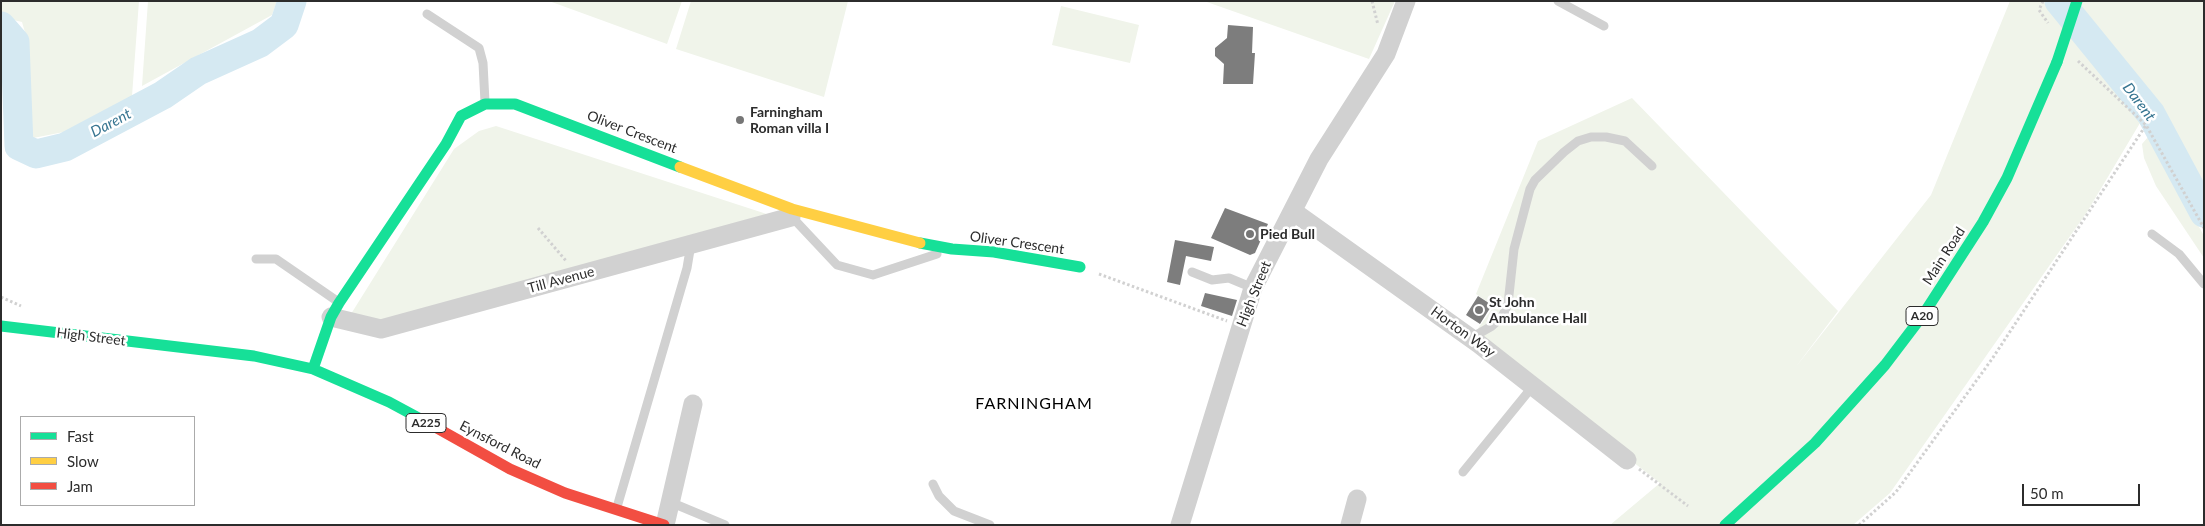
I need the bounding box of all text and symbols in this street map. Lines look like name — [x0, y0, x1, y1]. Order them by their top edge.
water label: Darent — [2119, 79, 2159, 125]
place label: Farningham Roman villa I — [750, 104, 829, 136]
water label: Darent — [88, 105, 134, 141]
street label: Oliver Crescent — [585, 107, 679, 157]
marker: Farningham Roman villa I — [734, 114, 746, 126]
street label: Main Road — [1919, 224, 1969, 288]
place label: Pied Bull — [1260, 226, 1315, 242]
street label: Oliver Crescent — [969, 228, 1065, 258]
marker: Pied Bull — [1244, 228, 1256, 240]
street label: High Street — [1233, 259, 1275, 329]
street label: Till Avenue — [526, 263, 596, 297]
place label: St John Ambulance Hall — [1489, 294, 1587, 326]
street label: Horton Way — [1428, 303, 1498, 361]
marker: St John Ambulance Hall — [1473, 304, 1485, 316]
road number: A20 — [1906, 306, 1938, 326]
street label: High Street — [55, 324, 127, 350]
district label: FARNINGHAM — [974, 394, 1094, 414]
road number: A225 — [406, 413, 446, 432]
legend — [20, 416, 195, 506]
street label: Eynsford Road — [457, 417, 543, 473]
text: Fast — [67, 427, 94, 445]
text: Slow — [67, 452, 99, 470]
scale bar — [2025, 474, 2142, 506]
text: Jam — [67, 477, 93, 495]
text: 50 m — [2030, 484, 2064, 502]

